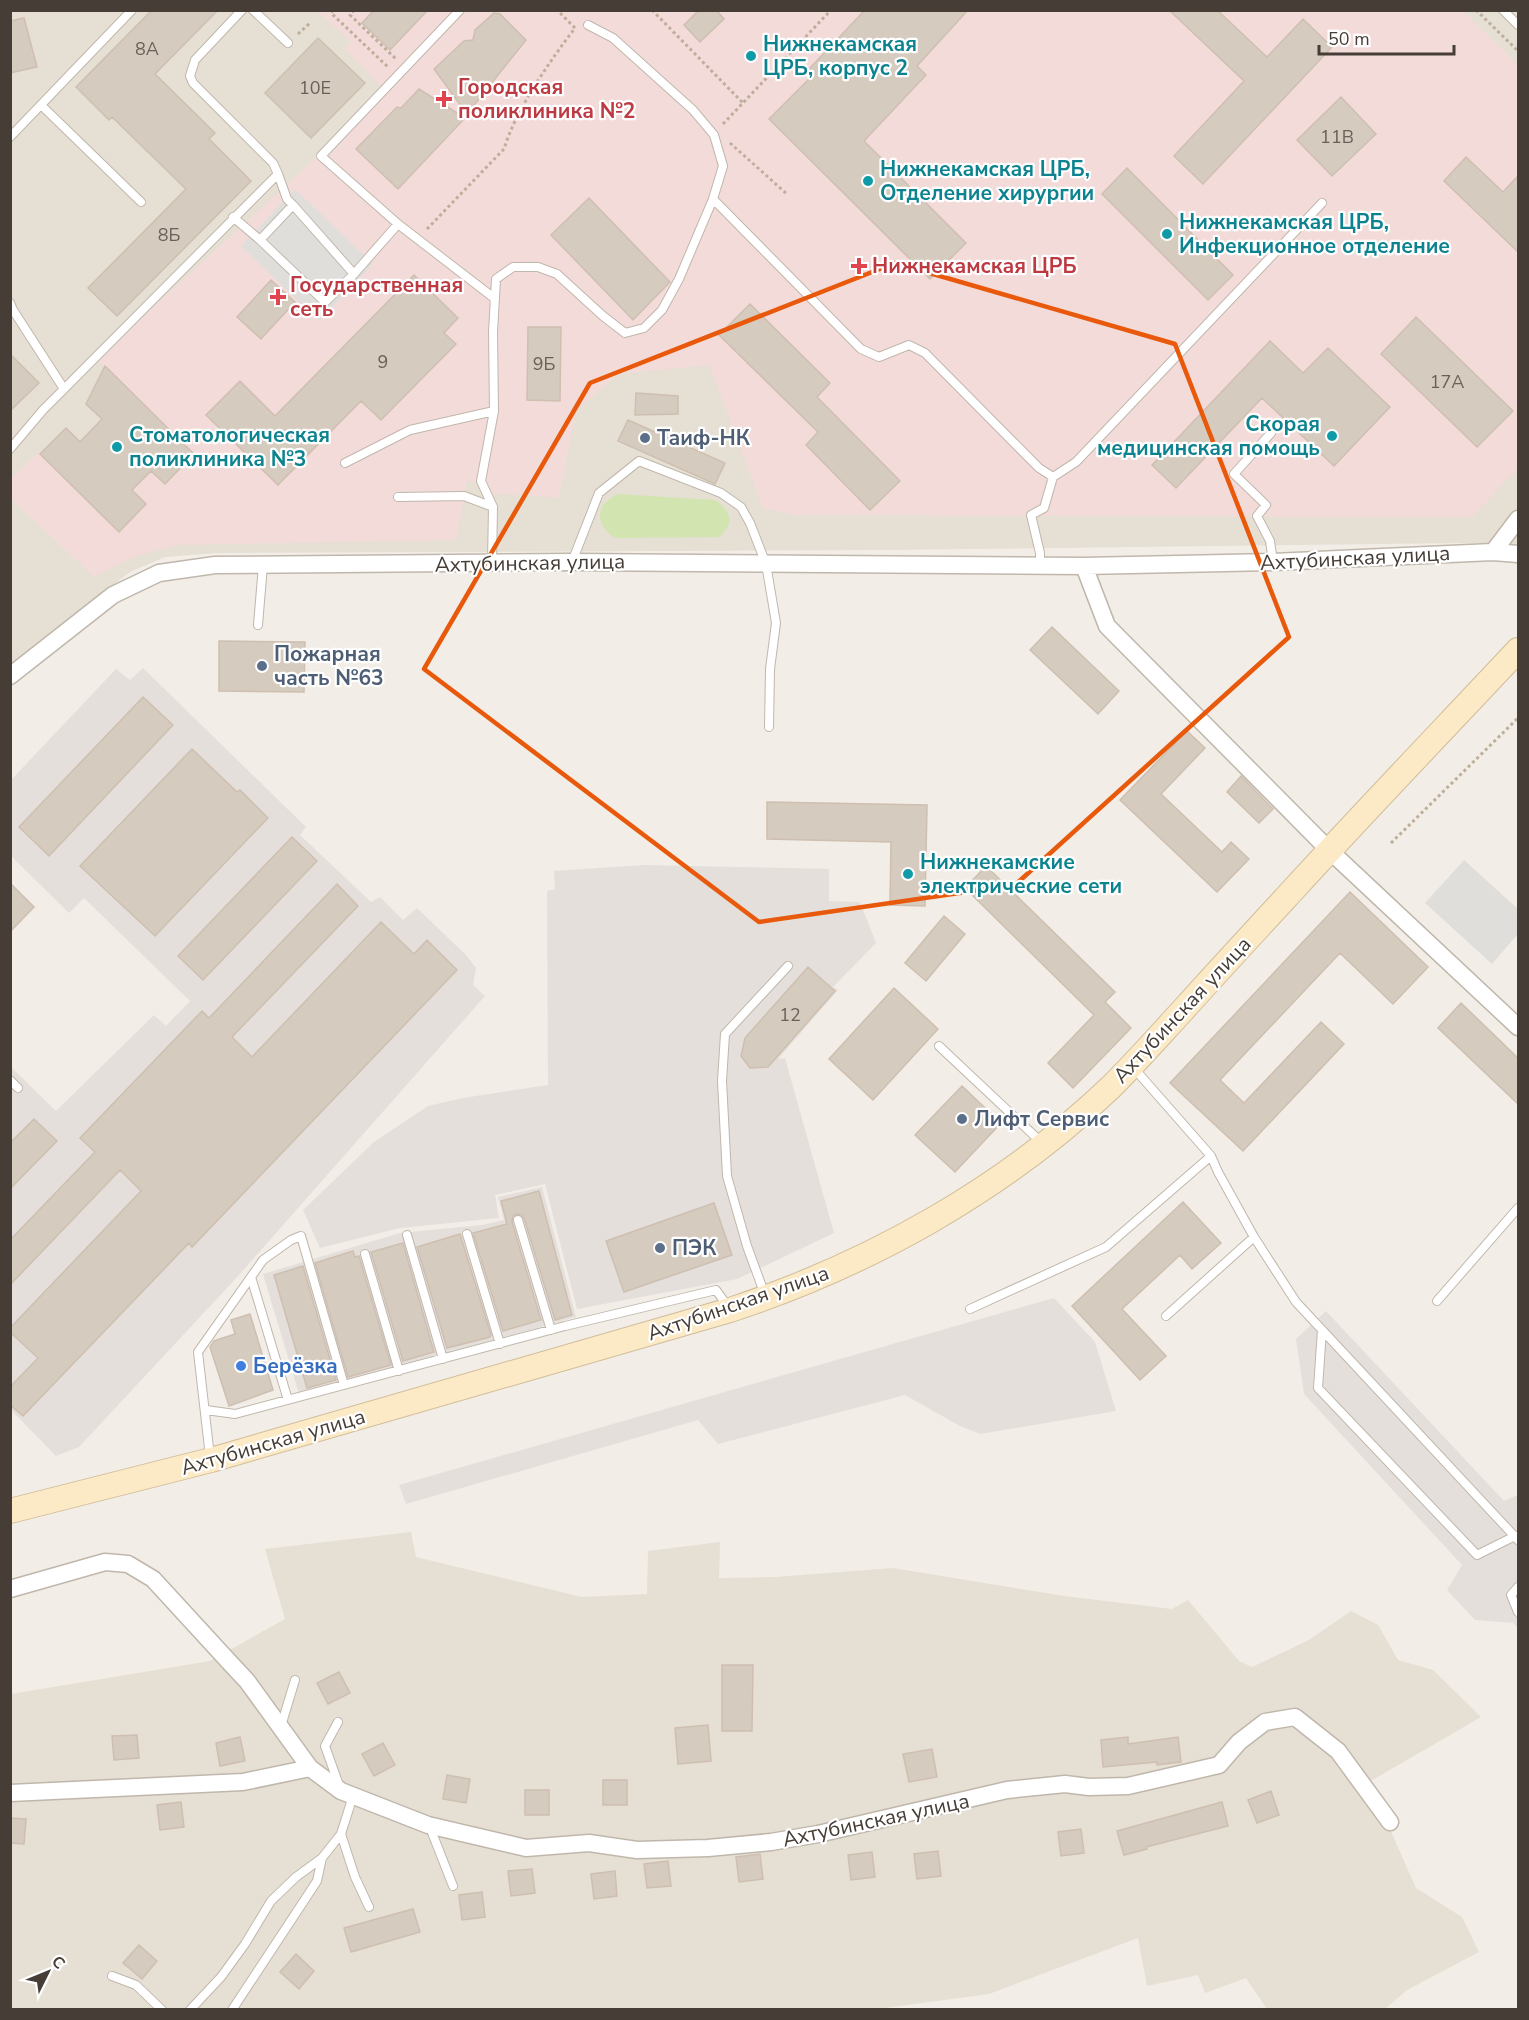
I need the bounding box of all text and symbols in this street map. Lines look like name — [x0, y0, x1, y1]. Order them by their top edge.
scale bar — [1319, 18, 1454, 56]
text: 50 m — [1328, 27, 1370, 51]
place label: Нижнекамская ЦРБ, корпус 2 — [763, 30, 917, 82]
house number: 8А — [135, 37, 159, 61]
marker: Нижнекамская ЦРБ, корпус 2 — [744, 49, 758, 63]
place label: Городская поликлиника №2 — [458, 73, 635, 125]
house number: 10Е — [299, 76, 331, 100]
marker: Городская поликлиника №2 — [435, 90, 453, 108]
house number: 11В — [1320, 125, 1354, 149]
place label: Нижнекамская ЦРБ, Отделение хирургии — [880, 155, 1094, 207]
marker: Нижнекамская ЦРБ, Отделение хирургии — [861, 174, 875, 188]
place label: Нижнекамская ЦРБ, Инфекционное отделение — [1179, 208, 1450, 260]
house number: 8Б — [158, 223, 180, 247]
marker: Нижнекамская ЦРБ, Инфекционное отделение — [1160, 227, 1174, 241]
place label: Нижнекамская ЦРБ — [872, 252, 1077, 280]
marker: Нижнекамская ЦРБ — [850, 257, 868, 275]
place label: Государственная сеть — [290, 271, 463, 323]
marker: Государственная сеть — [271, 290, 285, 304]
house number: 9 — [378, 350, 388, 374]
house number: 9Б — [533, 352, 555, 376]
house number: 17А — [1430, 370, 1464, 394]
place label: Скорая медицинская помощь — [1097, 410, 1320, 462]
place label: Стоматологическая поликлиника №3 — [129, 421, 330, 473]
place label: Таиф-НК — [657, 424, 751, 452]
marker: Скорая медицинская помощь — [1325, 429, 1339, 443]
marker: Таиф-НК — [638, 431, 652, 445]
marker: Стоматологическая поликлиника №3 — [110, 440, 124, 454]
street label: Ахтубинская улица — [1259, 539, 1451, 577]
street label: Ахтубинская улица — [434, 547, 626, 579]
place label: Пожарная часть №63 — [274, 640, 384, 692]
marker: Пожарная часть №63 — [255, 659, 269, 673]
place label: Нижнекамские электрические сети — [920, 848, 1122, 900]
marker: Нижнекамские электрические сети — [901, 867, 915, 881]
street label: Ахтубинская улица — [1107, 931, 1257, 1089]
house number: 12 — [779, 1003, 801, 1027]
place label: Лифт Сервис — [974, 1105, 1109, 1133]
marker: Лифт Сервис — [955, 1112, 969, 1126]
place label: ПЭК — [672, 1234, 717, 1262]
marker: ПЭК — [653, 1241, 667, 1255]
street label: Ахтубинская улица — [643, 1259, 833, 1347]
place label: Берёзка — [253, 1352, 338, 1380]
marker: Берёзка — [234, 1359, 248, 1373]
street label: Ахтубинская улица — [178, 1402, 368, 1482]
street label: Ахтубинская улица — [780, 1786, 972, 1854]
north arrow — [18, 1942, 78, 2002]
text: С — [46, 1951, 70, 1974]

